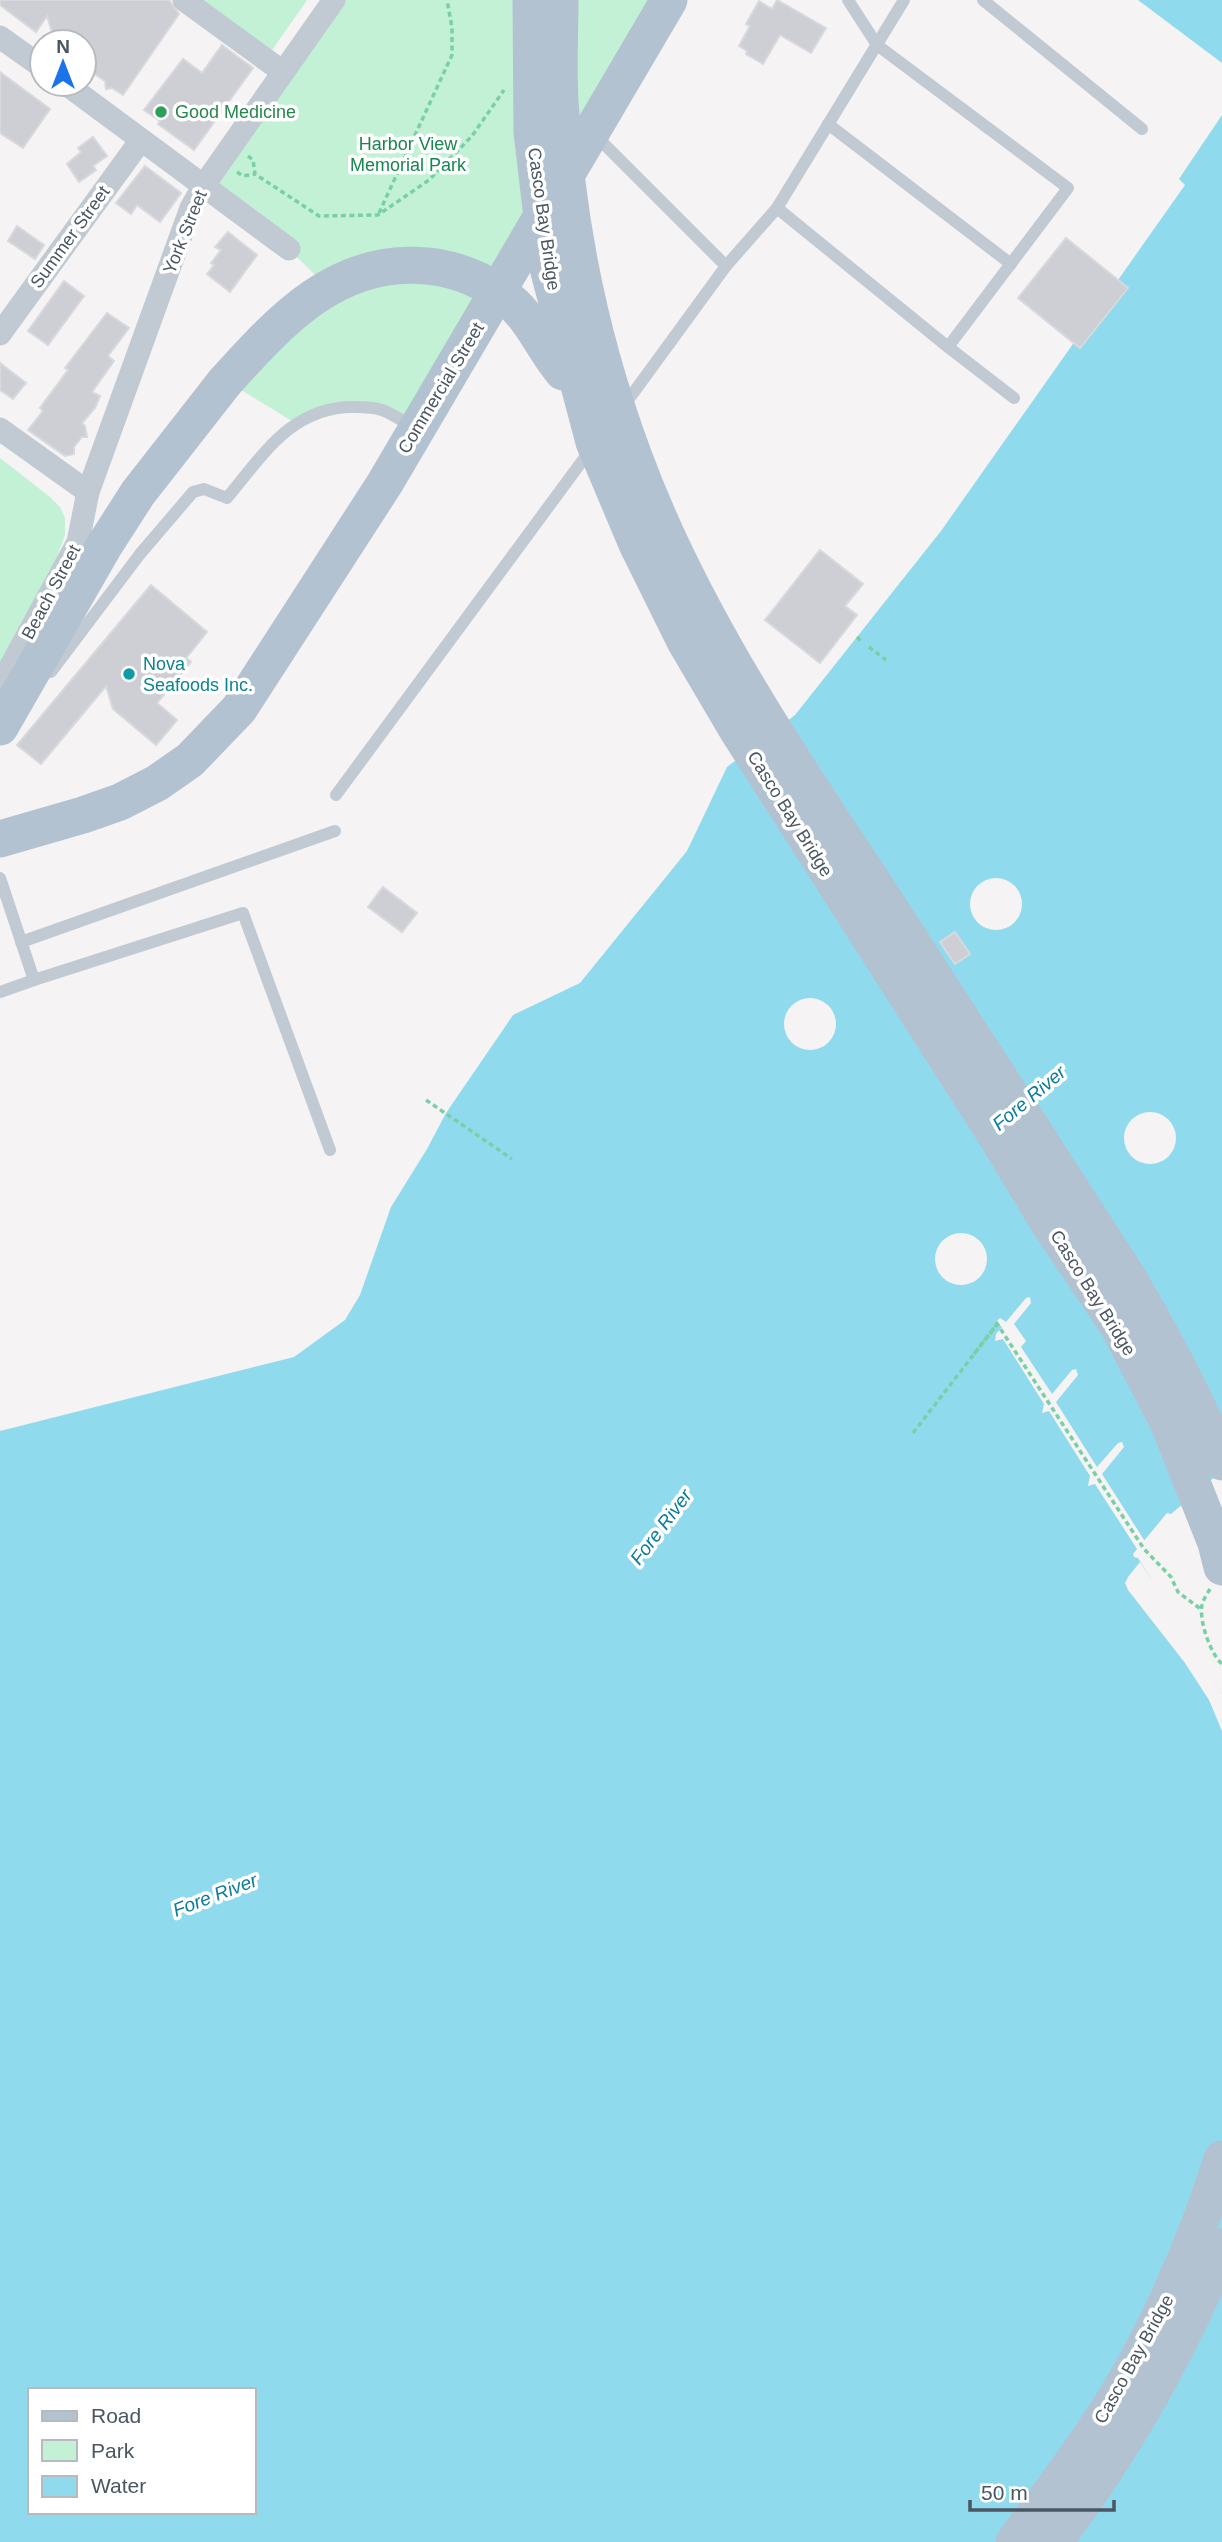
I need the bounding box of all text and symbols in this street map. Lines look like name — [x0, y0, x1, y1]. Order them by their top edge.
north arrow — [28, 28, 98, 98]
text: N — [56, 36, 70, 57]
place label: Good Medicine — [175, 102, 296, 122]
marker: Good Medicine — [153, 104, 169, 120]
park label: Harbor View Memorial Park — [350, 134, 467, 175]
street label: Casco Bay Bridge — [524, 146, 564, 292]
street label: Summer Street — [26, 182, 114, 292]
street label: York Street — [159, 187, 211, 277]
street label: Commercial Street — [394, 319, 488, 457]
street label: Beach Street — [18, 541, 84, 643]
place label: Nova Seafoods Inc. — [143, 654, 253, 695]
marker: Nova Seafoods Inc. — [121, 666, 137, 682]
street label: Casco Bay Bridge — [743, 748, 837, 880]
water label: Fore River — [988, 1061, 1070, 1135]
street label: Casco Bay Bridge — [1046, 1227, 1140, 1359]
water label: Fore River — [626, 1485, 696, 1569]
water label: Fore River — [170, 1869, 261, 1921]
street label: Casco Bay Bridge — [1090, 2291, 1178, 2427]
legend — [28, 2388, 256, 2514]
text: Road — [91, 2404, 141, 2427]
text: Park — [91, 2439, 135, 2462]
scale bar — [970, 2468, 1114, 2512]
text: Water — [91, 2474, 146, 2497]
text: 50 m — [981, 2481, 1028, 2504]

